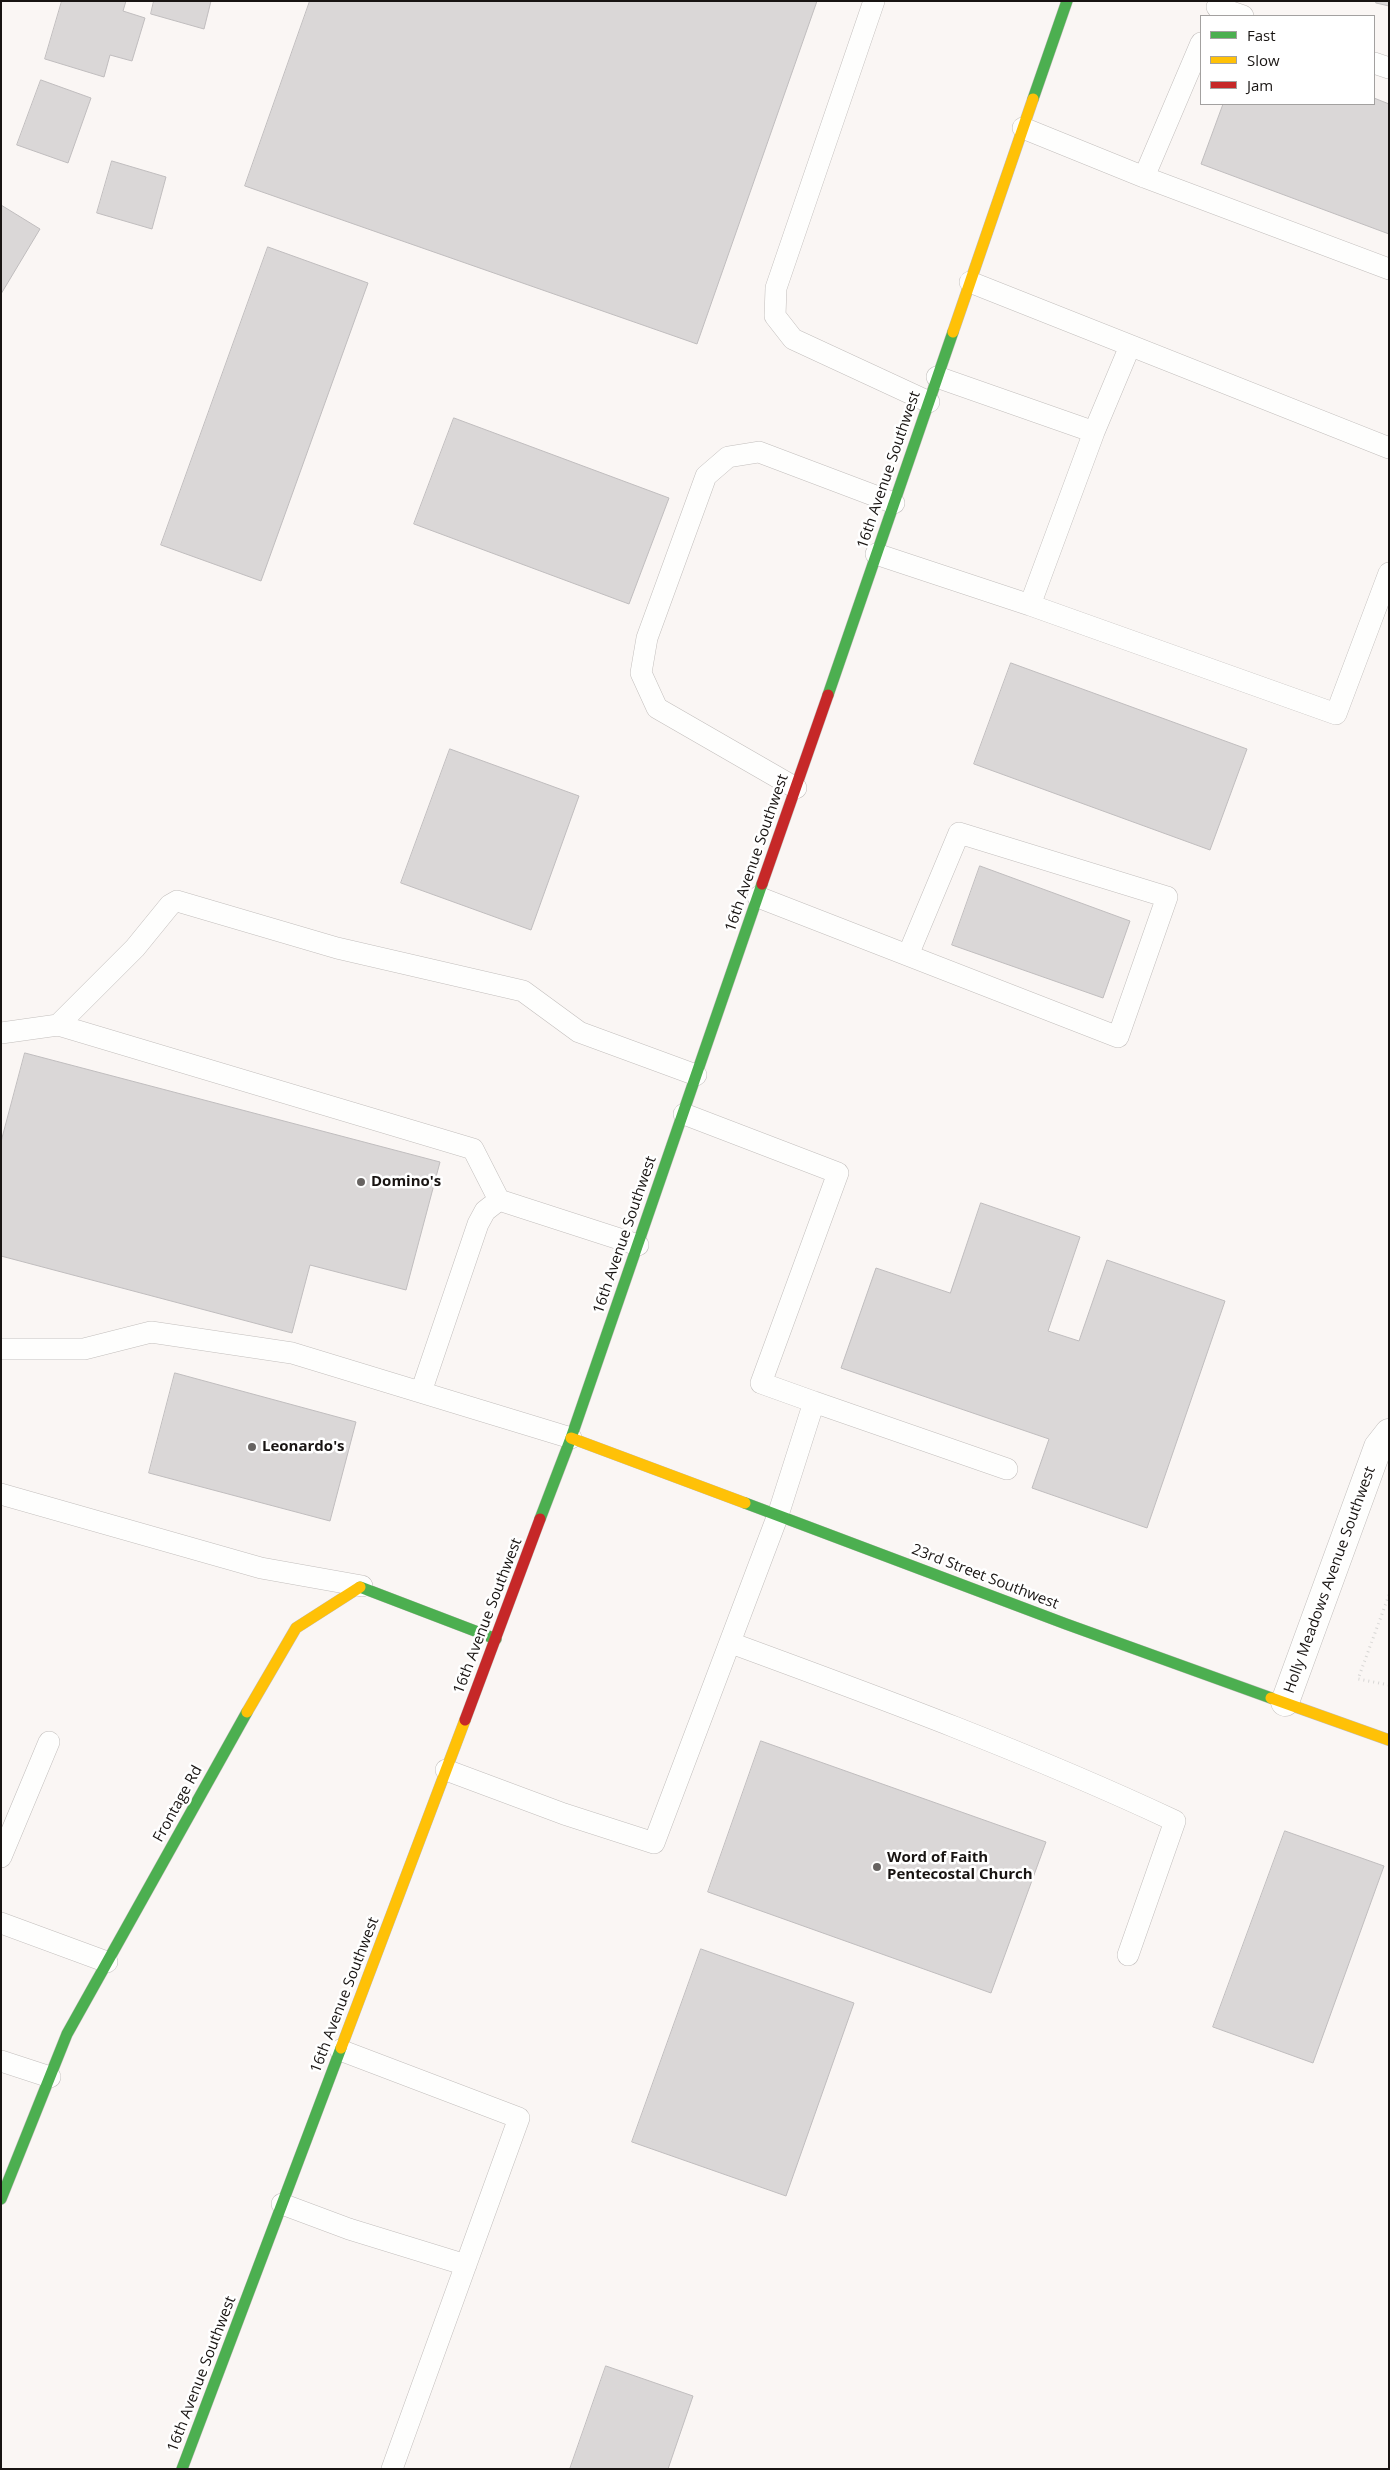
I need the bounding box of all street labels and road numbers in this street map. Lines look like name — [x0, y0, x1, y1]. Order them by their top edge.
street label: 16th Avenue Southwest — [854, 389, 924, 551]
street label: 16th Avenue Southwest — [722, 772, 792, 934]
street label: 16th Avenue Southwest — [590, 1154, 660, 1316]
street label: Holly Meadows Avenue Southwest — [1281, 1464, 1379, 1696]
street label: 16th Avenue Southwest — [450, 1536, 526, 1696]
street label: 23rd Street Southwest — [909, 1541, 1061, 1613]
street label: Frontage Rd — [150, 1763, 206, 1845]
street label: 16th Avenue Southwest — [307, 1915, 383, 2075]
street label: 16th Avenue Southwest — [164, 2294, 240, 2454]

